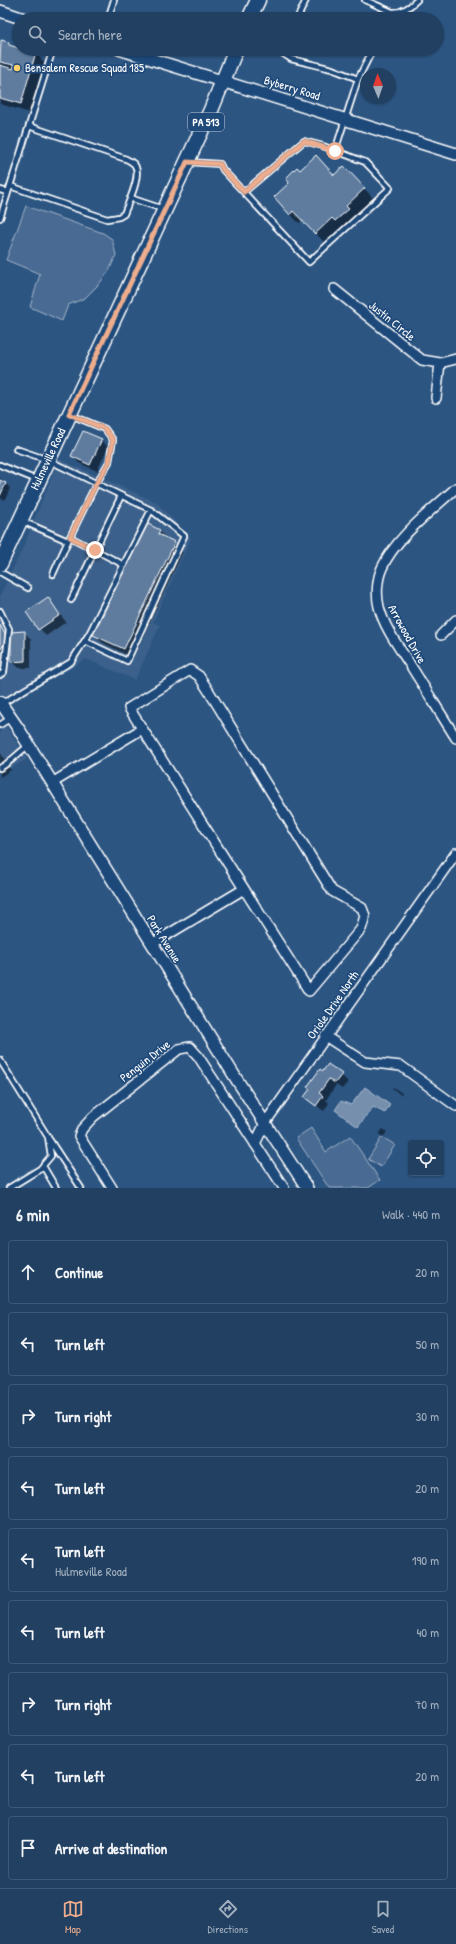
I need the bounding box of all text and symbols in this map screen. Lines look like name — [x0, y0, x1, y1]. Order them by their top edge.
search box — [12, 12, 444, 56]
icon: search — [26, 23, 48, 45]
text: Search here — [58, 24, 122, 45]
place label: Bensalem Rescue Squad 185 — [25, 59, 144, 76]
marker: Bensalem Rescue Squad 185 — [12, 63, 22, 73]
north arrow — [360, 68, 396, 104]
street label: Byberry Road — [262, 71, 322, 104]
road number: PA 513 — [188, 113, 224, 131]
route start — [326, 142, 344, 160]
street label: Justin Circle — [365, 297, 419, 345]
street label: Hulmeville Road — [26, 425, 69, 492]
route end — [86, 541, 104, 559]
street label: Arrowood Drive — [384, 601, 431, 667]
street label: Park Avenue — [143, 912, 186, 966]
street label: Oriole Drive North — [303, 967, 362, 1042]
street label: Penguin Drive — [116, 1035, 174, 1086]
map controls — [408, 1140, 444, 1176]
button: locate — [408, 1140, 444, 1176]
text: 6 min — [16, 1203, 50, 1226]
text: Walk · 440 m — [382, 1205, 440, 1223]
icon: ahead — [17, 1261, 39, 1283]
text: Continue — [55, 1262, 103, 1283]
text: 20 m — [415, 1263, 439, 1281]
icon: left — [17, 1333, 39, 1355]
text: Turn left — [55, 1334, 105, 1355]
text: 50 m — [416, 1335, 439, 1353]
icon: right — [17, 1405, 39, 1427]
text: Turn right — [55, 1406, 111, 1427]
text: 30 m — [416, 1407, 439, 1425]
icon: left — [17, 1477, 39, 1499]
text: Turn left — [55, 1478, 105, 1499]
text: 20 m — [415, 1479, 439, 1497]
text: Turn left — [55, 1541, 105, 1562]
icon: left — [17, 1549, 39, 1571]
text: 190 m — [412, 1551, 439, 1569]
text: Hulmeville Road — [55, 1562, 127, 1580]
icon: left — [17, 1621, 39, 1643]
text: Turn left — [55, 1622, 105, 1643]
text: 40 m — [416, 1623, 439, 1641]
icon: right — [17, 1693, 39, 1715]
text: Turn right — [55, 1694, 111, 1715]
text: 70 m — [415, 1695, 439, 1713]
icon: left — [17, 1765, 39, 1787]
text: Turn left — [55, 1766, 105, 1787]
text: 20 m — [415, 1767, 439, 1785]
icon: arrive — [17, 1837, 39, 1859]
text: Arrive at destination — [55, 1838, 167, 1859]
tab: Map — [62, 1898, 84, 1936]
tab: Directions — [208, 1898, 248, 1936]
tab: Saved — [372, 1898, 394, 1936]

